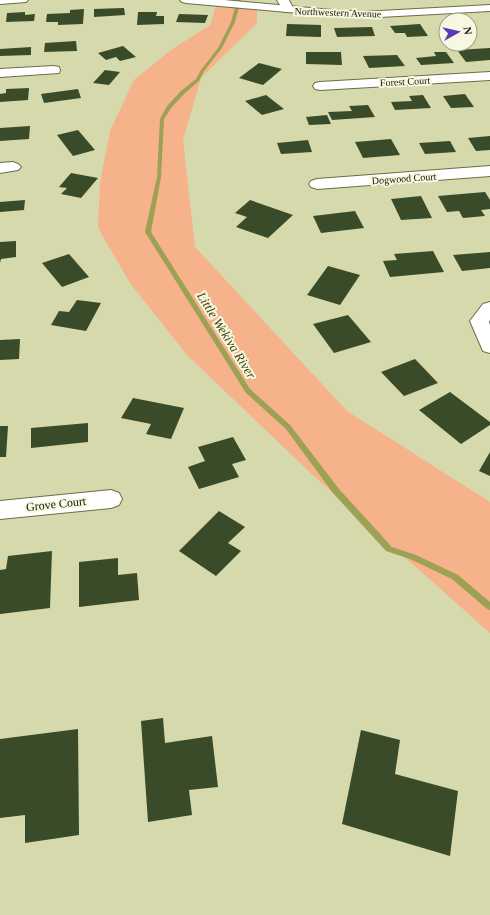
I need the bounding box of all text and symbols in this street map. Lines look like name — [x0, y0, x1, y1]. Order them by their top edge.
street label: Northwestern Avenue — [294, 5, 382, 20]
north arrow — [438, 12, 478, 52]
text: N — [461, 26, 474, 35]
street label: Forest Court — [380, 75, 431, 88]
street label: Dogwood Court — [371, 171, 437, 186]
water label: Little Wekiva River — [193, 288, 260, 382]
street label: Grove Court — [25, 494, 87, 514]

